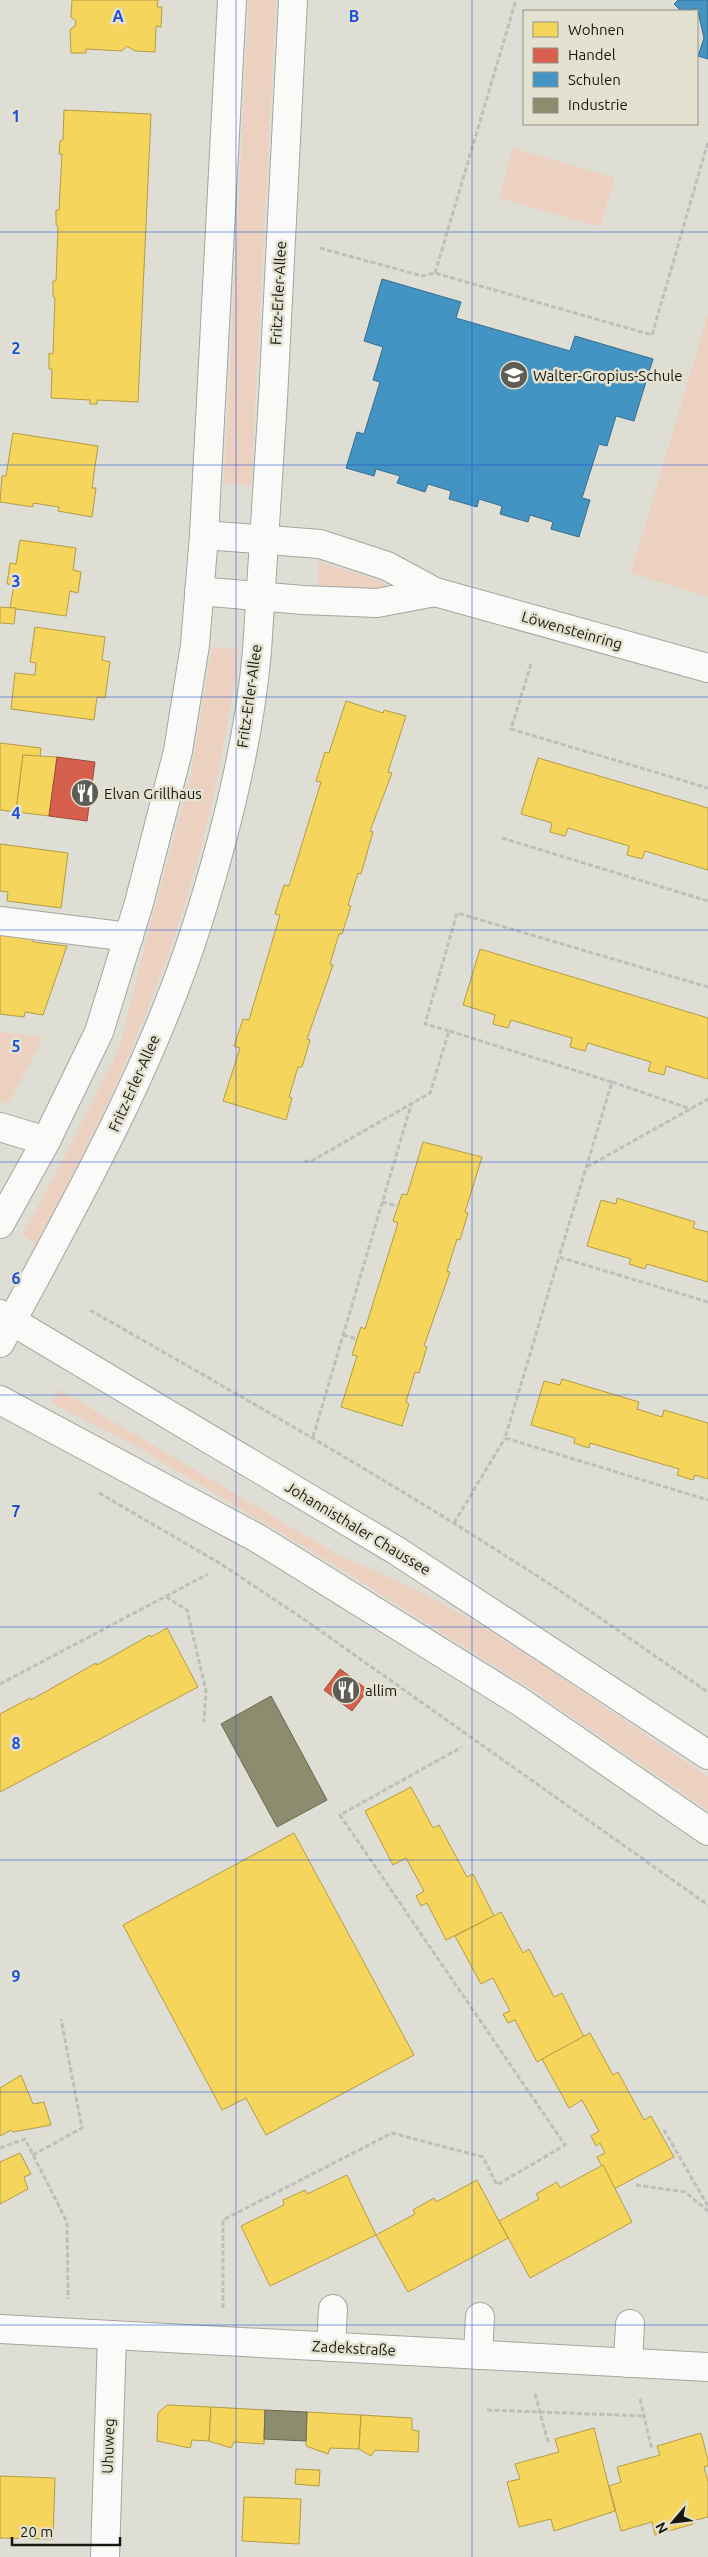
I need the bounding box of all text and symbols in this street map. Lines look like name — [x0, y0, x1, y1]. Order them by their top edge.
text: A — [112, 7, 124, 25]
text: B — [349, 7, 359, 25]
legend — [523, 10, 698, 125]
text: Wohnen — [568, 21, 624, 38]
text: Handel — [568, 46, 616, 63]
text: Schulen — [568, 71, 621, 88]
text: Industrie — [568, 96, 628, 113]
text: 1 — [11, 107, 21, 125]
street label: Fritz-Erler-Allee — [267, 240, 289, 346]
text: 2 — [11, 339, 21, 357]
school or university icon: Walter-Gropius-Schule — [499, 360, 529, 390]
place label: Walter-Gropius-Schule — [533, 367, 683, 384]
text: 3 — [11, 572, 21, 590]
street label: Löwensteinring — [520, 607, 624, 653]
street label: Fritz-Erler-Allee — [233, 643, 265, 749]
restaurant icon: Elvan Grillhaus — [70, 778, 100, 808]
place label: Elvan Grillhaus — [104, 785, 202, 802]
text: 4 — [11, 804, 21, 822]
street label: Fritz-Erler-Allee — [105, 1032, 163, 1134]
text: 5 — [11, 1037, 21, 1055]
text: 6 — [11, 1269, 21, 1287]
street label: Johannisthaler Chaussee — [282, 1478, 434, 1578]
text: 7 — [11, 1502, 21, 1520]
restaurant icon: allim — [331, 1675, 361, 1705]
place label: allim — [365, 1682, 397, 1699]
text: 8 — [11, 1734, 21, 1752]
text: 9 — [11, 1967, 21, 1985]
street label: Zadekstraße — [312, 2337, 396, 2359]
street label: Uhuweg — [99, 2418, 117, 2474]
north arrow — [648, 2497, 698, 2547]
scale bar — [12, 2514, 120, 2546]
text: N — [652, 2520, 671, 2536]
text: 20 m — [20, 2523, 53, 2540]

